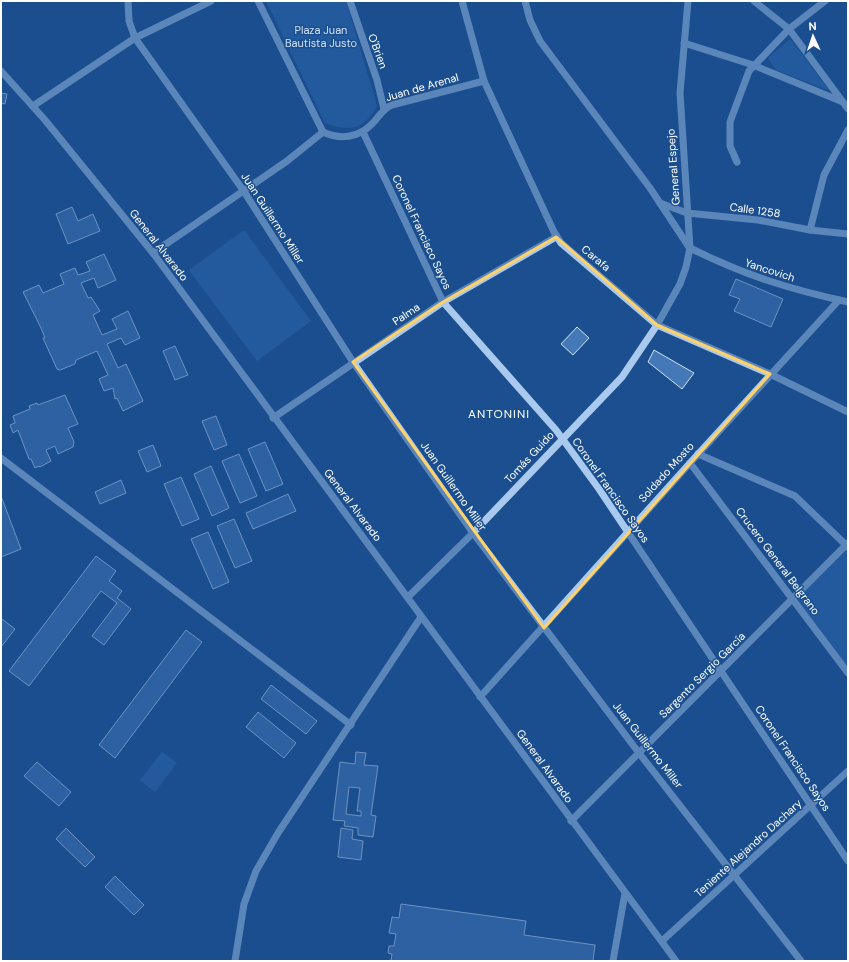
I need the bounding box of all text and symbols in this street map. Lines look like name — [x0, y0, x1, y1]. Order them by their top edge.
north arrow — [793, 16, 833, 56]
text: N — [808, 19, 817, 33]
park label: Plaza Juan Bautista Justo — [285, 23, 357, 50]
street label: O'Brien — [365, 32, 391, 70]
street label: Juan de Arenal — [384, 70, 460, 104]
street label: General Espejo — [663, 128, 683, 206]
street label: Juan Guillermo Miller — [238, 170, 308, 266]
street label: Coronel Francisco Sayos — [389, 172, 455, 292]
street label: Calle 1258 — [729, 200, 781, 220]
street label: General Alvarado — [127, 206, 191, 284]
street label: Carafa — [579, 242, 613, 274]
street label: Yancovich — [743, 255, 797, 285]
street label: Palma — [390, 300, 423, 328]
district label: ANTONINI — [468, 406, 530, 422]
street label: Tomás Guido — [501, 428, 557, 486]
street label: Coronel Francisco Sayos — [569, 435, 653, 545]
street label: Juan Guillermo Miller — [418, 439, 490, 533]
street label: Soldado Mosto — [635, 439, 697, 505]
street label: General Alvarado — [321, 466, 385, 544]
street label: Crucero General Belgrano — [733, 504, 823, 618]
street label: Sargento Sergio García — [656, 629, 748, 721]
street label: Juan Guillermo Miller — [610, 699, 686, 791]
street label: Coronel Francisco Sayos — [752, 702, 834, 814]
street label: General Alvarado — [514, 727, 576, 805]
street label: Teniente Alejandro Dachary — [691, 796, 805, 900]

